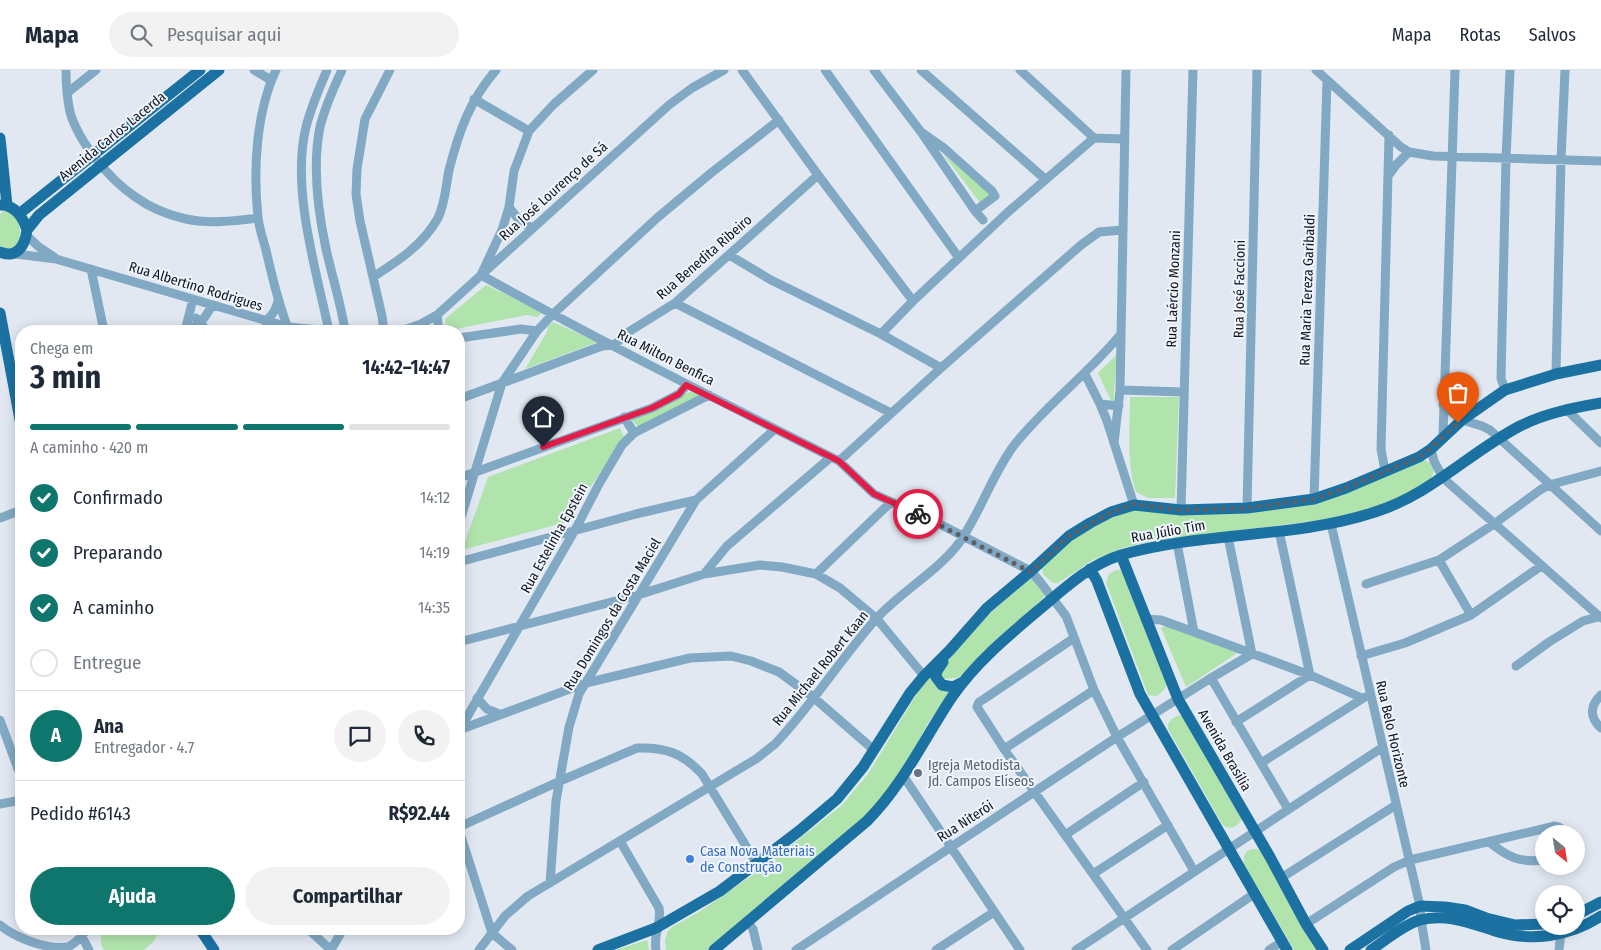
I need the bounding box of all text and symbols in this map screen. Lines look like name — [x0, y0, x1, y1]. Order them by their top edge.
search box — [109, 12, 459, 57]
text: Mapa — [25, 21, 79, 49]
icon: search — [127, 21, 155, 49]
text: Pesquisar aqui — [167, 23, 281, 46]
text: Mapa — [1392, 24, 1432, 46]
text: Rotas — [1460, 24, 1501, 46]
text: Salvos — [1529, 24, 1576, 46]
street label: Avenida Carlos Lacerda — [55, 88, 169, 185]
street label: Rua José Lourenço de Sá — [496, 138, 611, 244]
street label: Rua Benedita Ribeiro — [653, 211, 755, 303]
street label: Rua Maria Tereza Garibaldi — [1296, 214, 1319, 366]
street label: Rua Laércio Monzani — [1163, 230, 1184, 348]
street label: Rua José Faccioni — [1230, 240, 1249, 338]
street label: Rua Albertino Rodrigues — [127, 258, 265, 315]
street label: Rua Milton Benfica — [614, 326, 717, 389]
text: Chega em — [30, 339, 93, 358]
text: 14:42–14:47 — [362, 356, 450, 379]
text: 3 min — [30, 358, 101, 396]
pin — [1437, 372, 1479, 423]
icon: bag — [1444, 379, 1472, 407]
pin — [522, 396, 564, 447]
icon: home — [529, 403, 557, 431]
text: A caminho · 420 m — [30, 438, 148, 457]
street label: Rua Estelinha Epstein — [517, 480, 592, 596]
icon: check — [30, 484, 58, 512]
text: Confirmado — [73, 486, 163, 509]
text: 14:12 — [420, 488, 450, 507]
courier — [893, 489, 943, 539]
icon: bike — [904, 500, 932, 528]
street label: Rua Júlio Tim — [1130, 517, 1206, 546]
street label: Rua Domingos da Costa Maciel — [560, 535, 665, 693]
icon: check — [30, 539, 58, 567]
text: Preparando — [73, 541, 163, 564]
text: 14:19 — [419, 543, 450, 562]
icon: check — [30, 594, 58, 622]
text: A caminho — [73, 596, 154, 619]
text: 14:35 — [418, 598, 450, 617]
street label: Rua Michael Robert Kaan — [769, 607, 872, 729]
text: Entregue — [73, 651, 142, 674]
street label: Rua Belo Horizonte — [1372, 679, 1413, 790]
street label: Avenida Brasília — [1194, 706, 1255, 794]
button: chat — [334, 710, 386, 762]
button: phone — [398, 710, 450, 762]
text: Ana — [94, 715, 124, 738]
text: A — [51, 724, 61, 747]
text: Entregador · 4.7 — [94, 738, 194, 757]
place label: Igreja Metodista Jd. Campos Elíseos — [928, 757, 1034, 790]
marker: Igreja Metodista Jd. Campos Elíseos — [912, 767, 924, 779]
street label: Rua Niterói — [934, 797, 997, 846]
text: Pedido #6143 — [30, 802, 131, 825]
text: R$92.44 — [389, 802, 450, 825]
north arrow — [1535, 825, 1585, 875]
map controls — [1535, 825, 1585, 935]
place label: Casa Nova Materiais de Construção — [700, 843, 815, 876]
marker: Casa Nova Materiais de Construção — [684, 853, 696, 865]
button: Ajuda — [30, 867, 235, 925]
button: Compartilhar — [245, 867, 450, 925]
button: locate — [1535, 885, 1585, 935]

